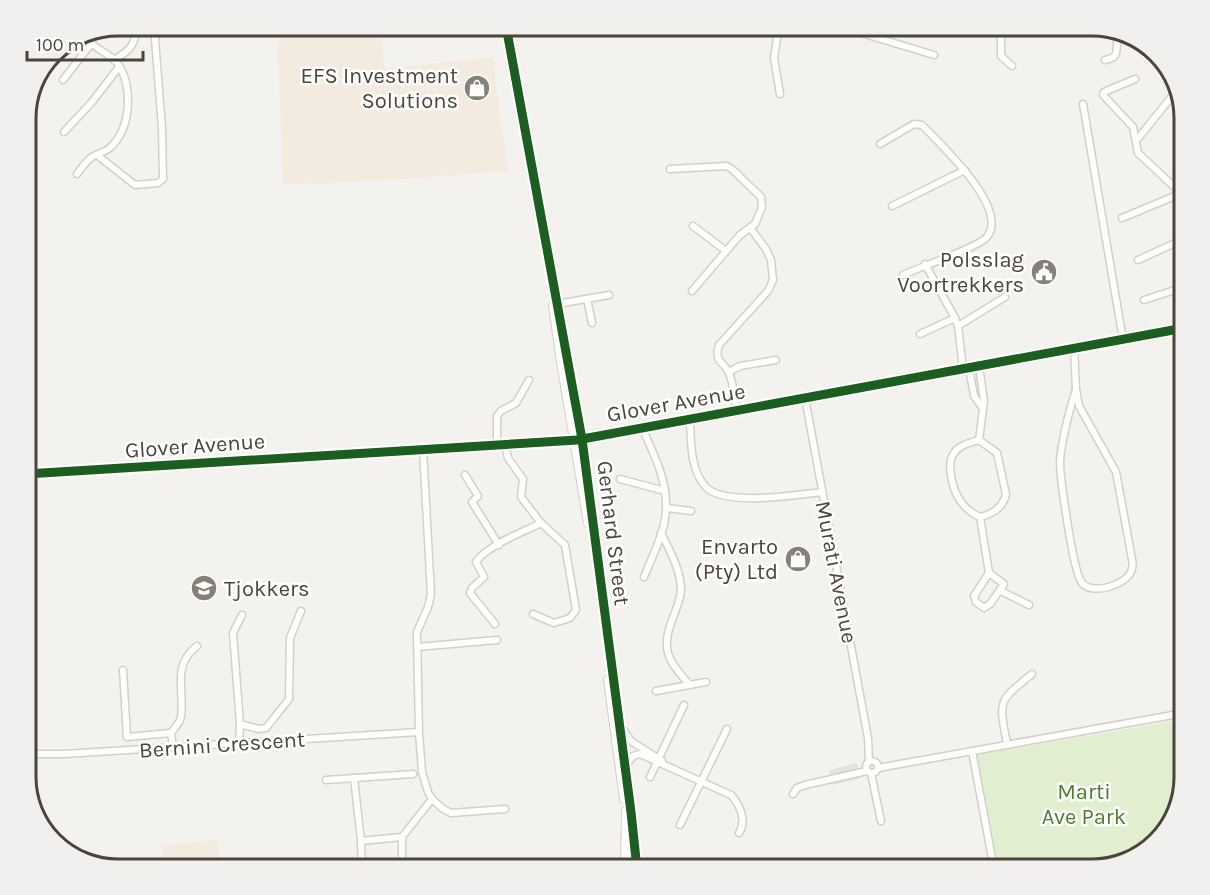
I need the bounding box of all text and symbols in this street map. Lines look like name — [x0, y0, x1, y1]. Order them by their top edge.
scale bar — [27, 24, 142, 62]
text: 100 m — [36, 34, 84, 56]
place label: EFS Investment Solutions — [301, 63, 458, 114]
shop icon: EFS Investment Solutions — [462, 73, 492, 103]
place label: Polsslag Voortrekkers — [897, 247, 1025, 298]
public building icon: Polsslag Voortrekkers — [1029, 257, 1059, 287]
street label: Glover Avenue — [605, 378, 748, 428]
street label: Glover Avenue — [124, 428, 266, 464]
street label: Gerhard Street — [591, 459, 635, 607]
street label: Murati Avenue — [809, 499, 863, 646]
place label: Envarto (Pty) Ltd — [695, 534, 778, 585]
shop icon: Envarto (Pty) Ltd — [783, 544, 813, 574]
school or university icon: Tjokkers — [189, 573, 219, 603]
place label: Tjokkers — [224, 576, 310, 602]
street label: Bernini Crescent — [138, 726, 306, 764]
park label: Marti Ave Park — [1042, 779, 1126, 830]

